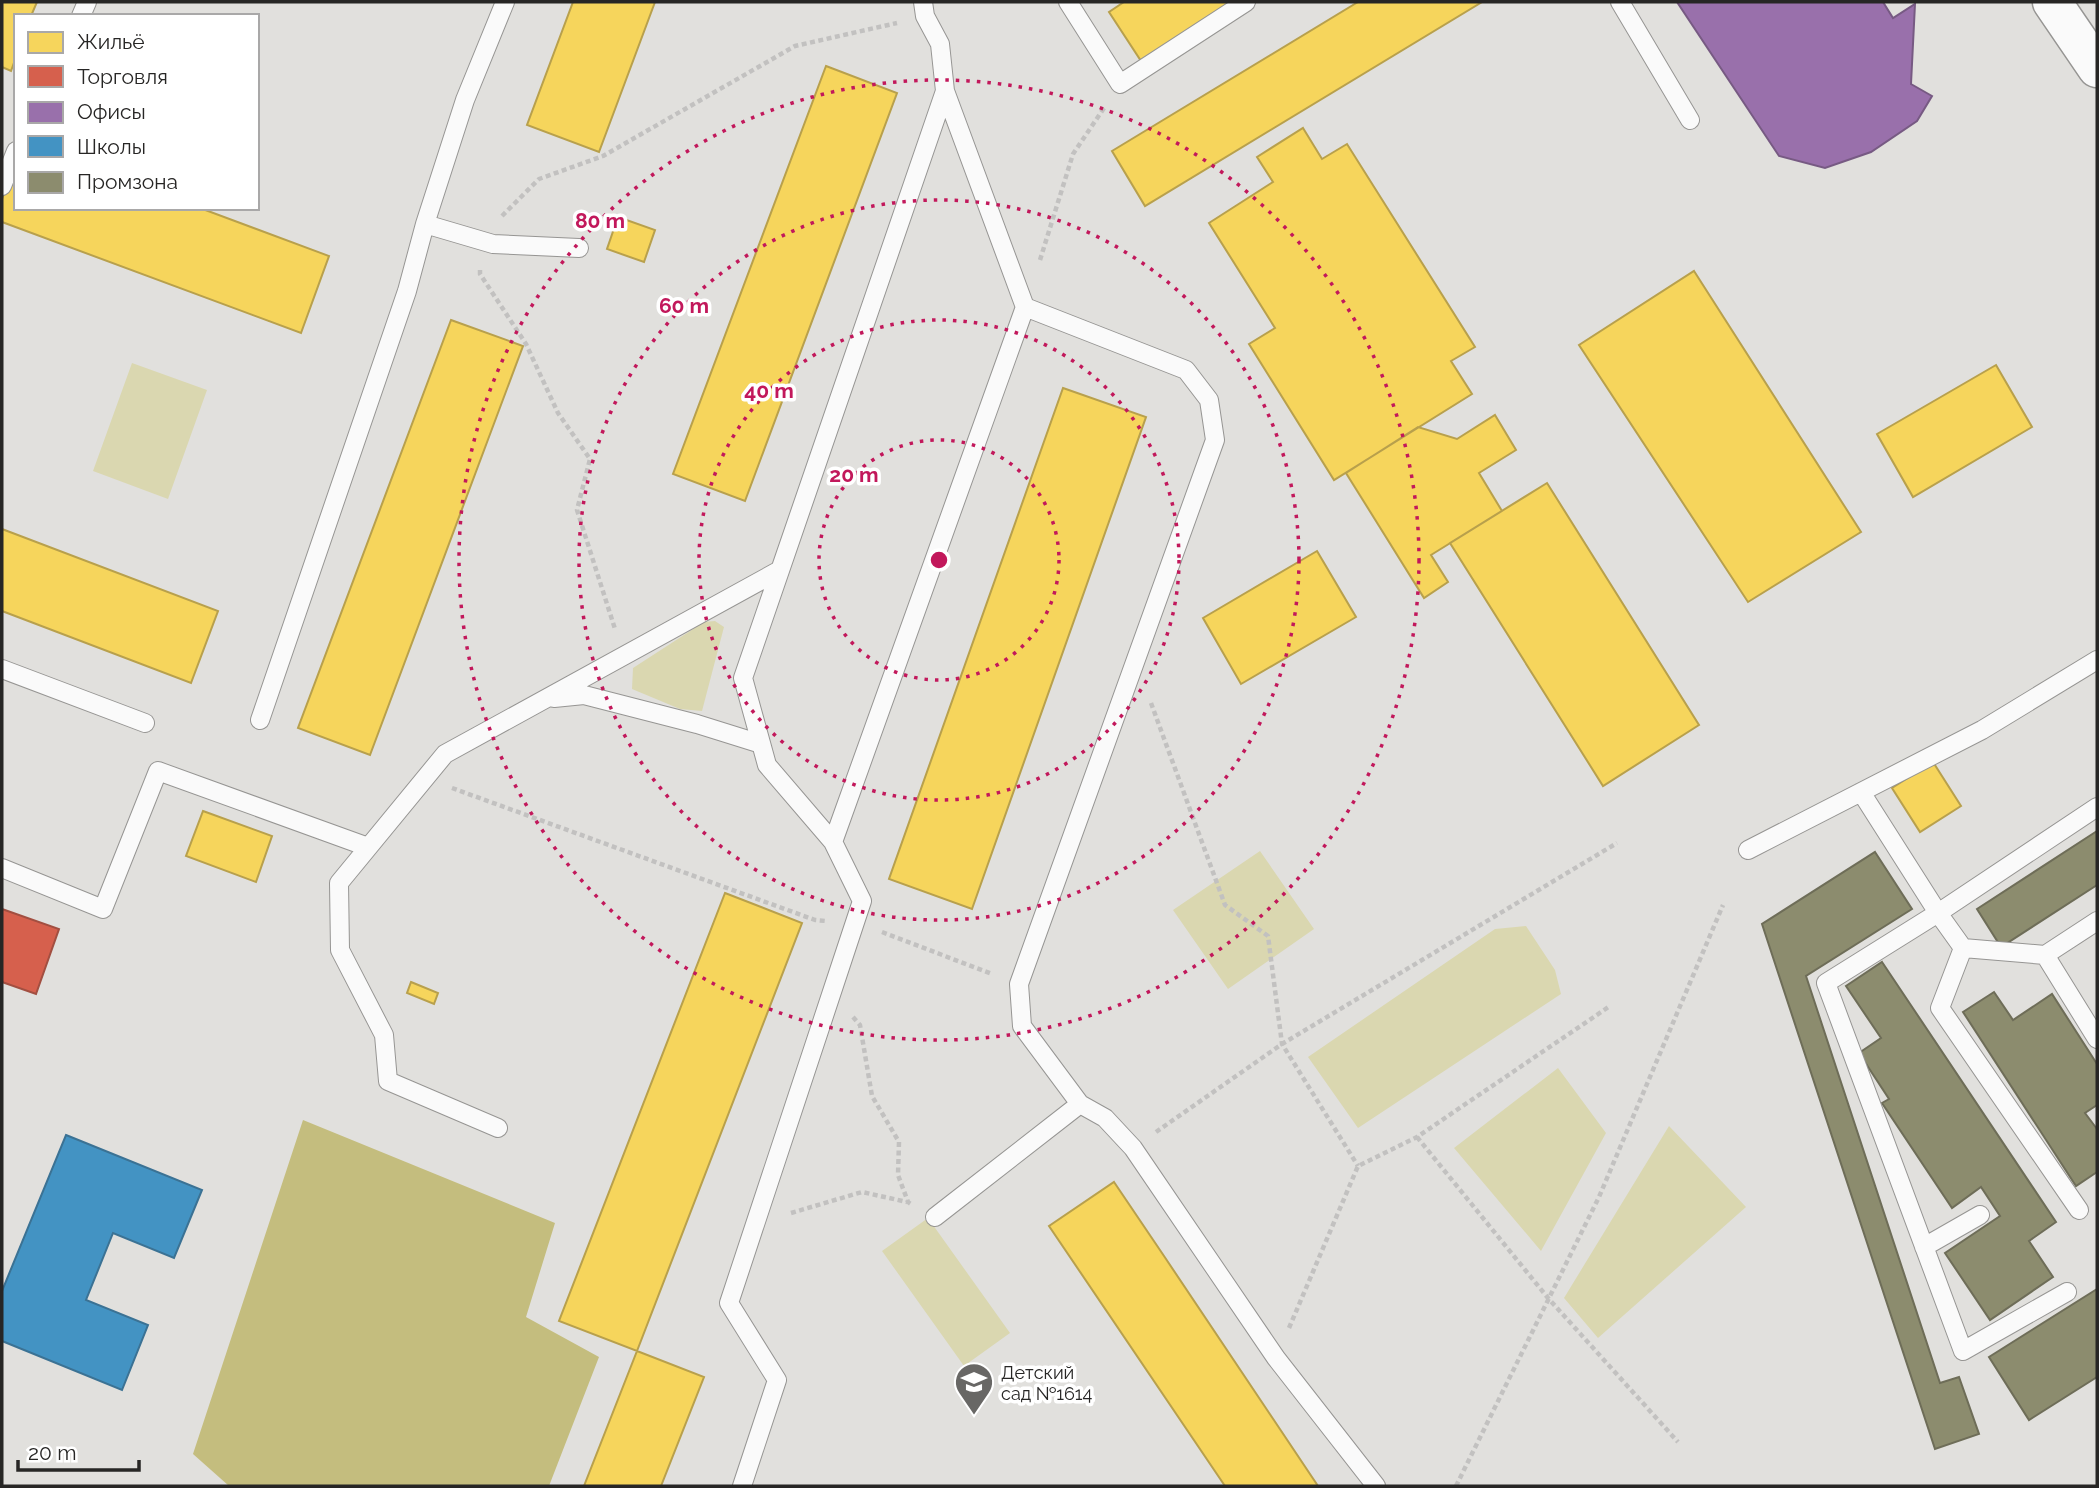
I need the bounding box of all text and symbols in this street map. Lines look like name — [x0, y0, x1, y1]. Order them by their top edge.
legend — [14, 14, 259, 210]
text: Жильё — [77, 29, 145, 54]
text: Торговля — [77, 64, 168, 89]
text: Офисы — [77, 99, 146, 124]
text: Школы — [77, 134, 146, 159]
text: Промзона — [77, 169, 178, 194]
text: 80 m — [575, 208, 625, 233]
text: 60 m — [659, 293, 709, 318]
text: 40 m — [744, 378, 794, 403]
text: 20 m — [829, 462, 879, 487]
centre of rings — [927, 548, 951, 572]
school or university icon: Детский сад №1614 — [953, 1361, 995, 1416]
place label: Детский сад №1614 — [1001, 1362, 1093, 1404]
scale bar — [18, 1428, 138, 1472]
text: 20 m — [28, 1440, 76, 1465]

